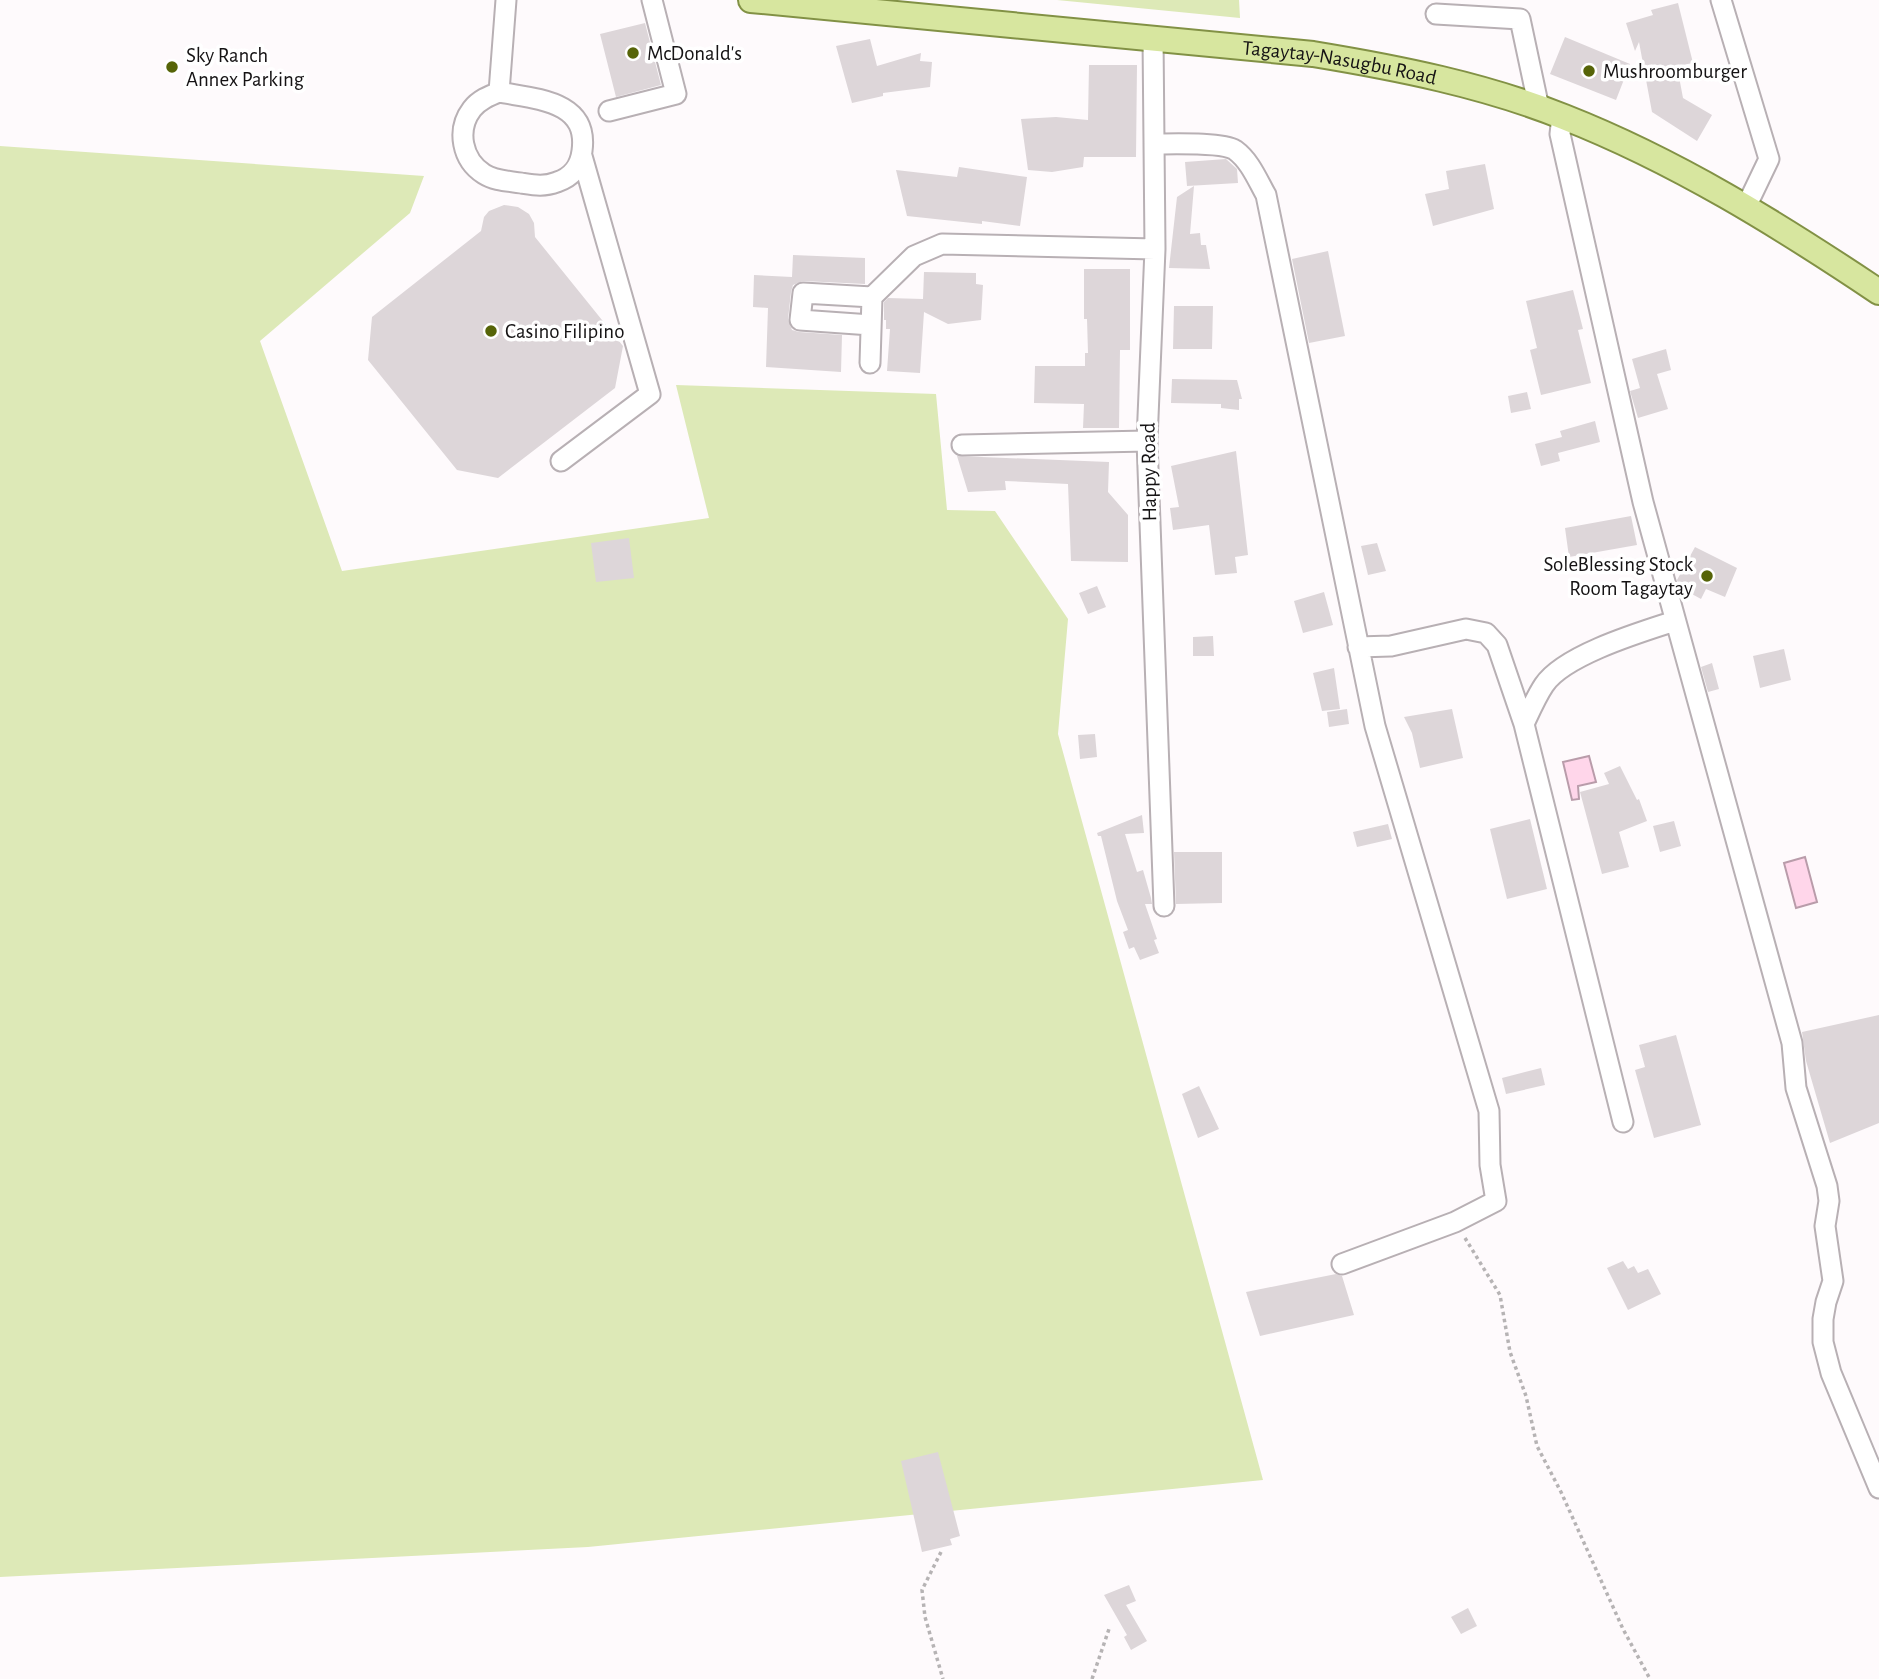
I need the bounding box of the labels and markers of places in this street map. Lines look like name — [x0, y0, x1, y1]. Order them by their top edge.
place label: McDonald's — [647, 43, 742, 64]
place label: Sky Ranch Annex Parking — [186, 45, 305, 90]
marker: McDonald's — [625, 45, 641, 61]
marker: Sky Ranch Annex Parking — [164, 59, 180, 75]
place label: Mushroomburger — [1603, 61, 1747, 82]
marker: Mushroomburger — [1581, 63, 1597, 79]
place label: Casino Filipino — [505, 321, 624, 342]
marker: Casino Filipino — [483, 323, 499, 339]
place label: SoleBlessing Stock Room Tagaytay — [1543, 554, 1693, 599]
marker: SoleBlessing Stock Room Tagaytay — [1699, 568, 1715, 584]

